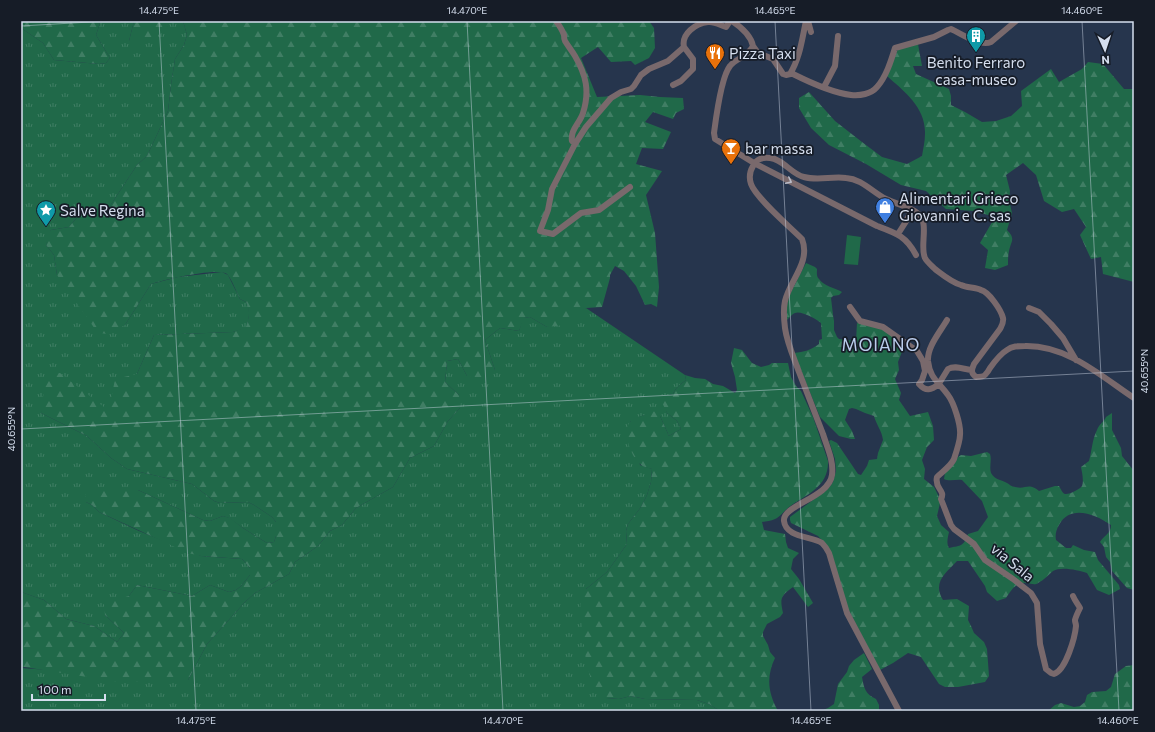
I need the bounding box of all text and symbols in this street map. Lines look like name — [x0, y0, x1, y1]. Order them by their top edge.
text: 14.475°E — [139, 4, 179, 16]
text: 14.470°E — [447, 4, 487, 16]
text: 14.465°E — [755, 4, 796, 16]
text: 14.460°E — [1061, 4, 1103, 16]
building icon: Benito Ferraro casa-museo — [965, 25, 987, 53]
north arrow — [1085, 30, 1125, 70]
restaurant icon: Pizza Taxi — [704, 42, 726, 70]
place label: Pizza Taxi — [729, 44, 796, 62]
place label: Benito Ferraro casa-museo — [927, 53, 1025, 88]
text: N — [1101, 54, 1110, 67]
bar icon: bar massa — [720, 137, 742, 165]
place label: bar massa — [745, 139, 813, 157]
one-way arrow — [784, 176, 792, 183]
place label: Alimentari Grieco Giovanni e C. sas — [899, 189, 1018, 224]
shop icon: Alimentari Grieco Giovanni e C. sas — [874, 196, 896, 224]
place icon: Salve Regina — [35, 199, 57, 227]
place label: Salve Regina — [60, 201, 145, 219]
district label: MOIANO — [841, 334, 921, 355]
text: 40.655°N — [1138, 349, 1150, 393]
text: 40.655°N — [5, 407, 17, 451]
street label: via Sala — [988, 539, 1038, 585]
scale bar — [32, 676, 105, 702]
text: 100 m — [38, 682, 72, 696]
text: 14.475°E — [176, 714, 216, 726]
text: 14.470°E — [483, 714, 523, 726]
text: 14.465°E — [791, 714, 832, 726]
text: 14.460°E — [1097, 714, 1139, 726]

